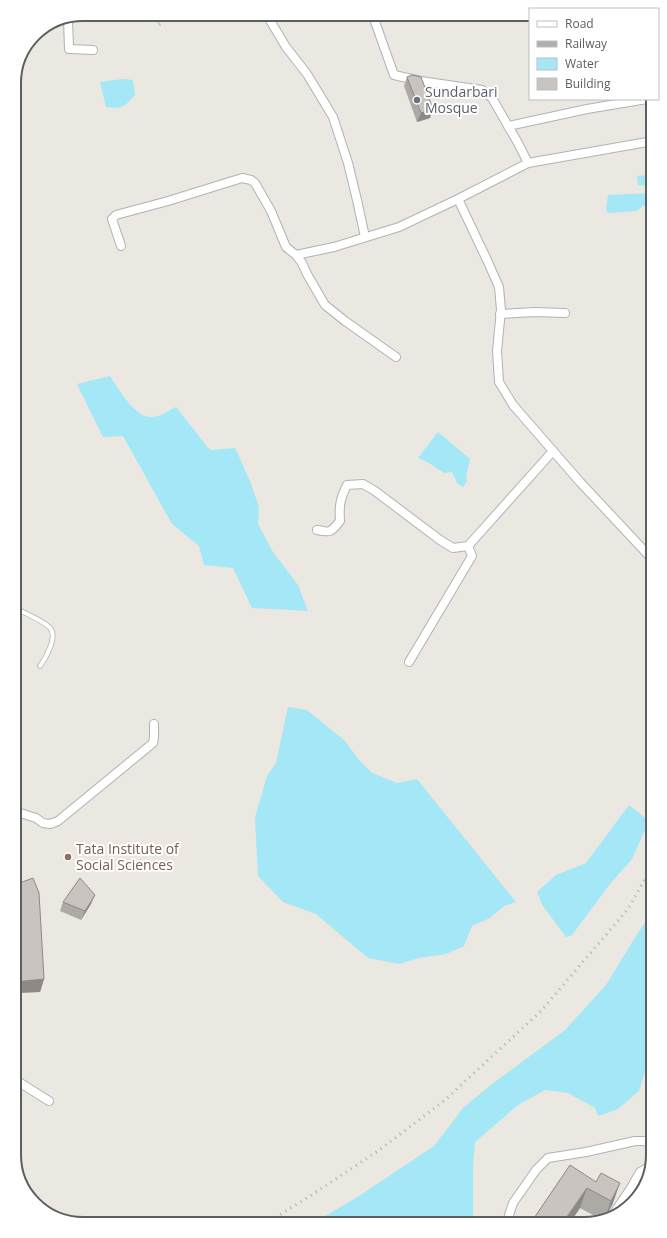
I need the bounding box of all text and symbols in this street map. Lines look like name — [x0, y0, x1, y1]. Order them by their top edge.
legend — [529, 8, 659, 100]
text: Road — [565, 15, 594, 32]
text: Railway — [565, 35, 608, 52]
text: Water — [565, 55, 599, 72]
text: Building — [565, 75, 611, 92]
place label: Sundarbari Mosque — [425, 82, 498, 117]
marker: Sundarbari Mosque — [412, 95, 422, 105]
place label: Tata Institute of Social Sciences — [76, 839, 180, 874]
marker: Tata Institute of Social Sciences — [63, 852, 73, 862]

